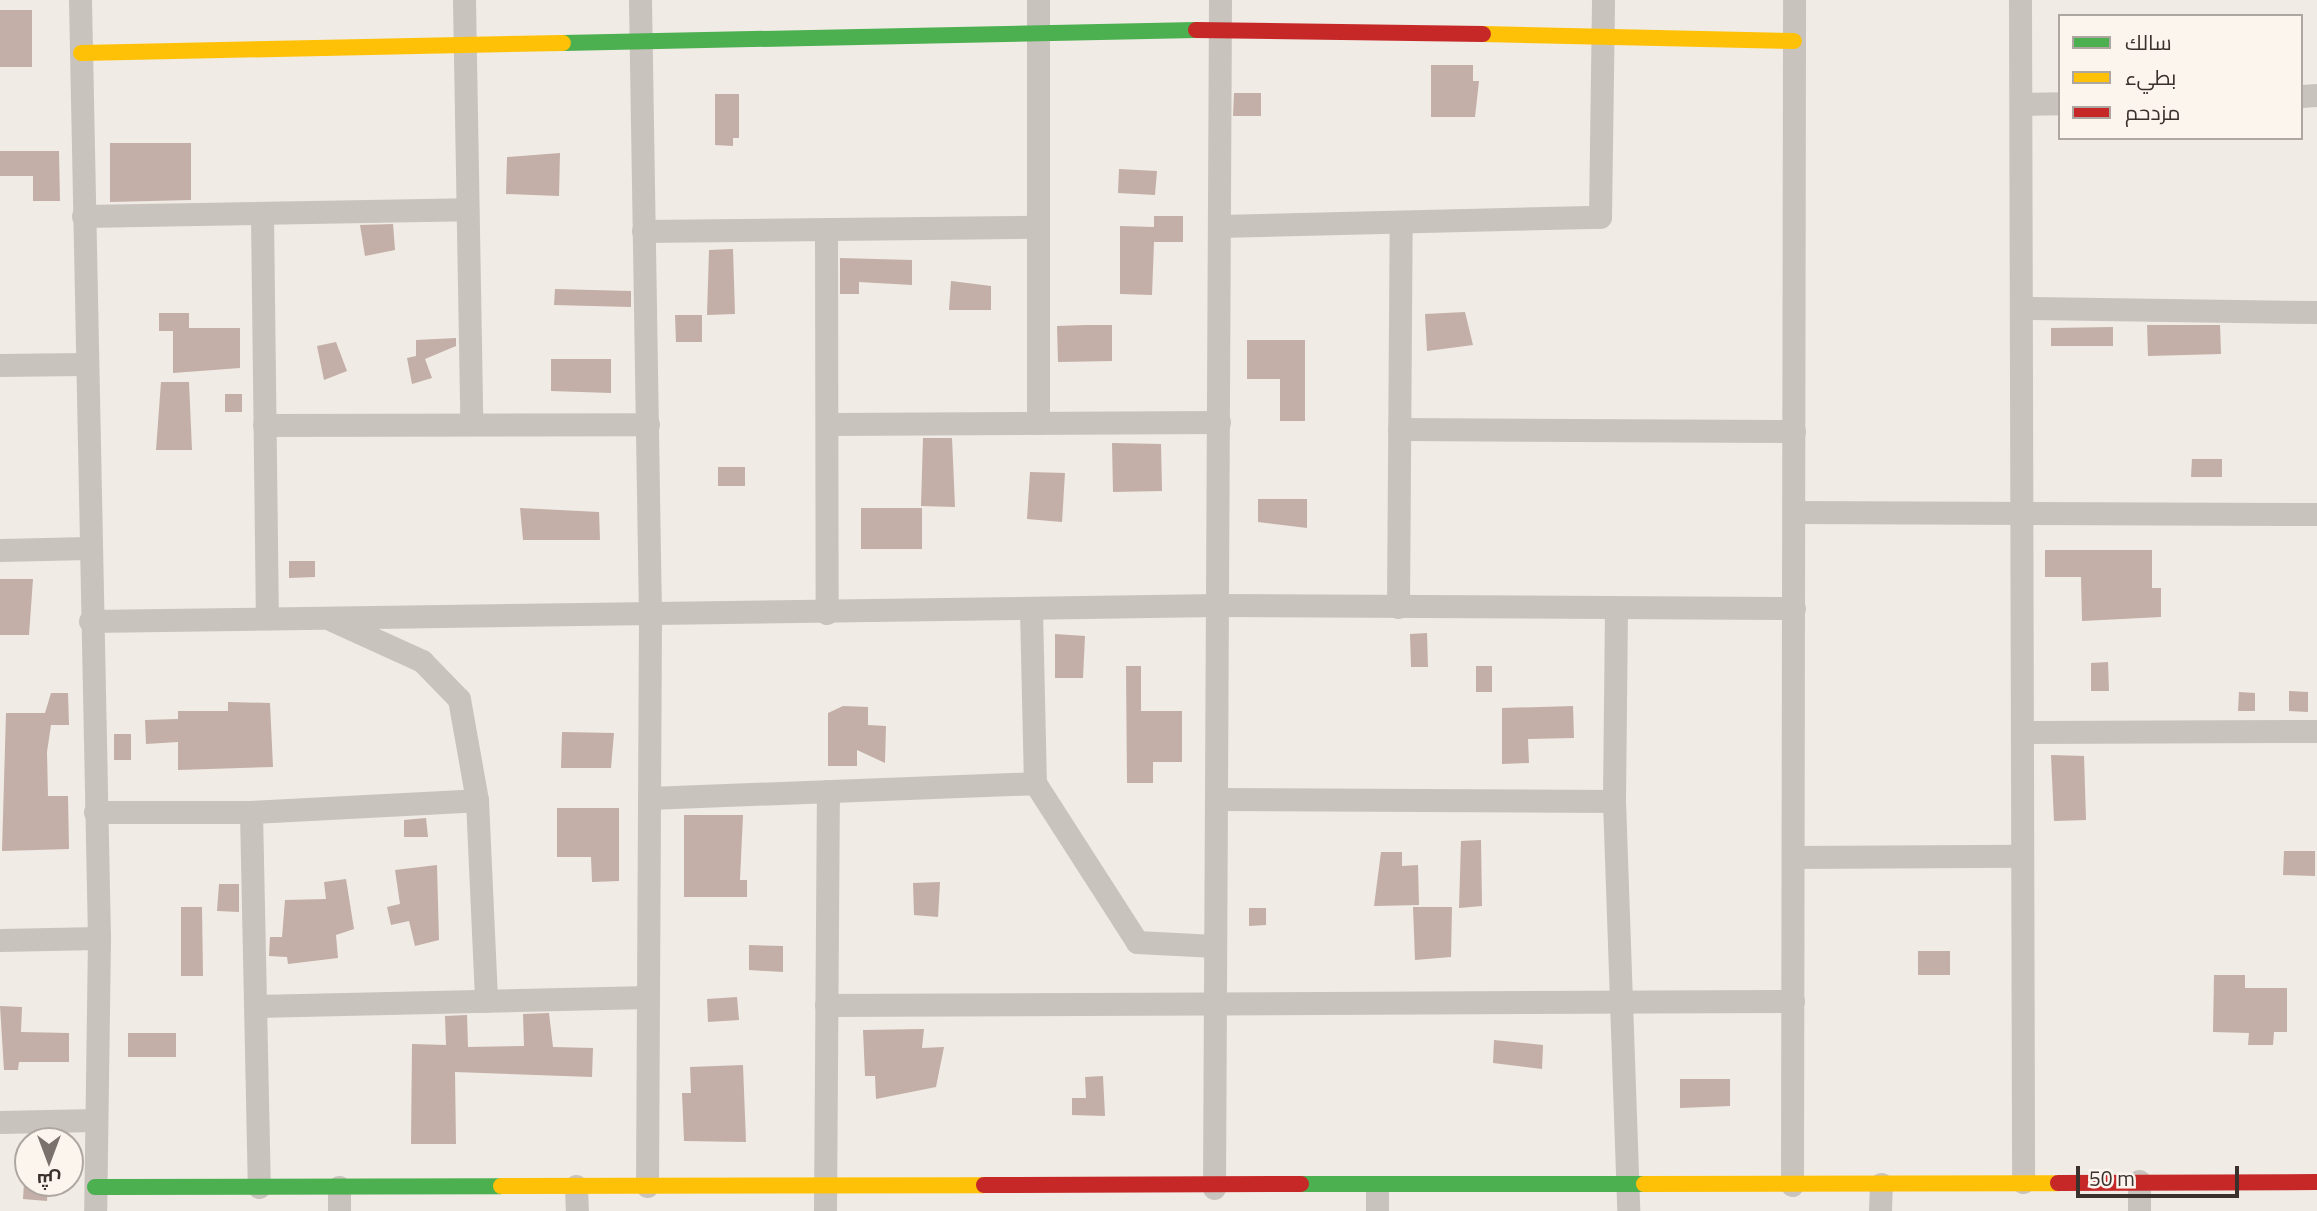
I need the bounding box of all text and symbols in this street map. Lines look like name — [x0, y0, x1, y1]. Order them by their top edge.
legend — [2058, 14, 2303, 140]
text: سالك — [2125, 26, 2172, 58]
text: بطيء — [2125, 61, 2176, 93]
text: مزدحم — [2125, 96, 2180, 128]
north arrow — [14, 1127, 84, 1197]
scale bar — [2079, 1152, 2242, 1196]
text: 50 m — [2089, 1162, 2135, 1194]
text: ش — [37, 1167, 61, 1196]

